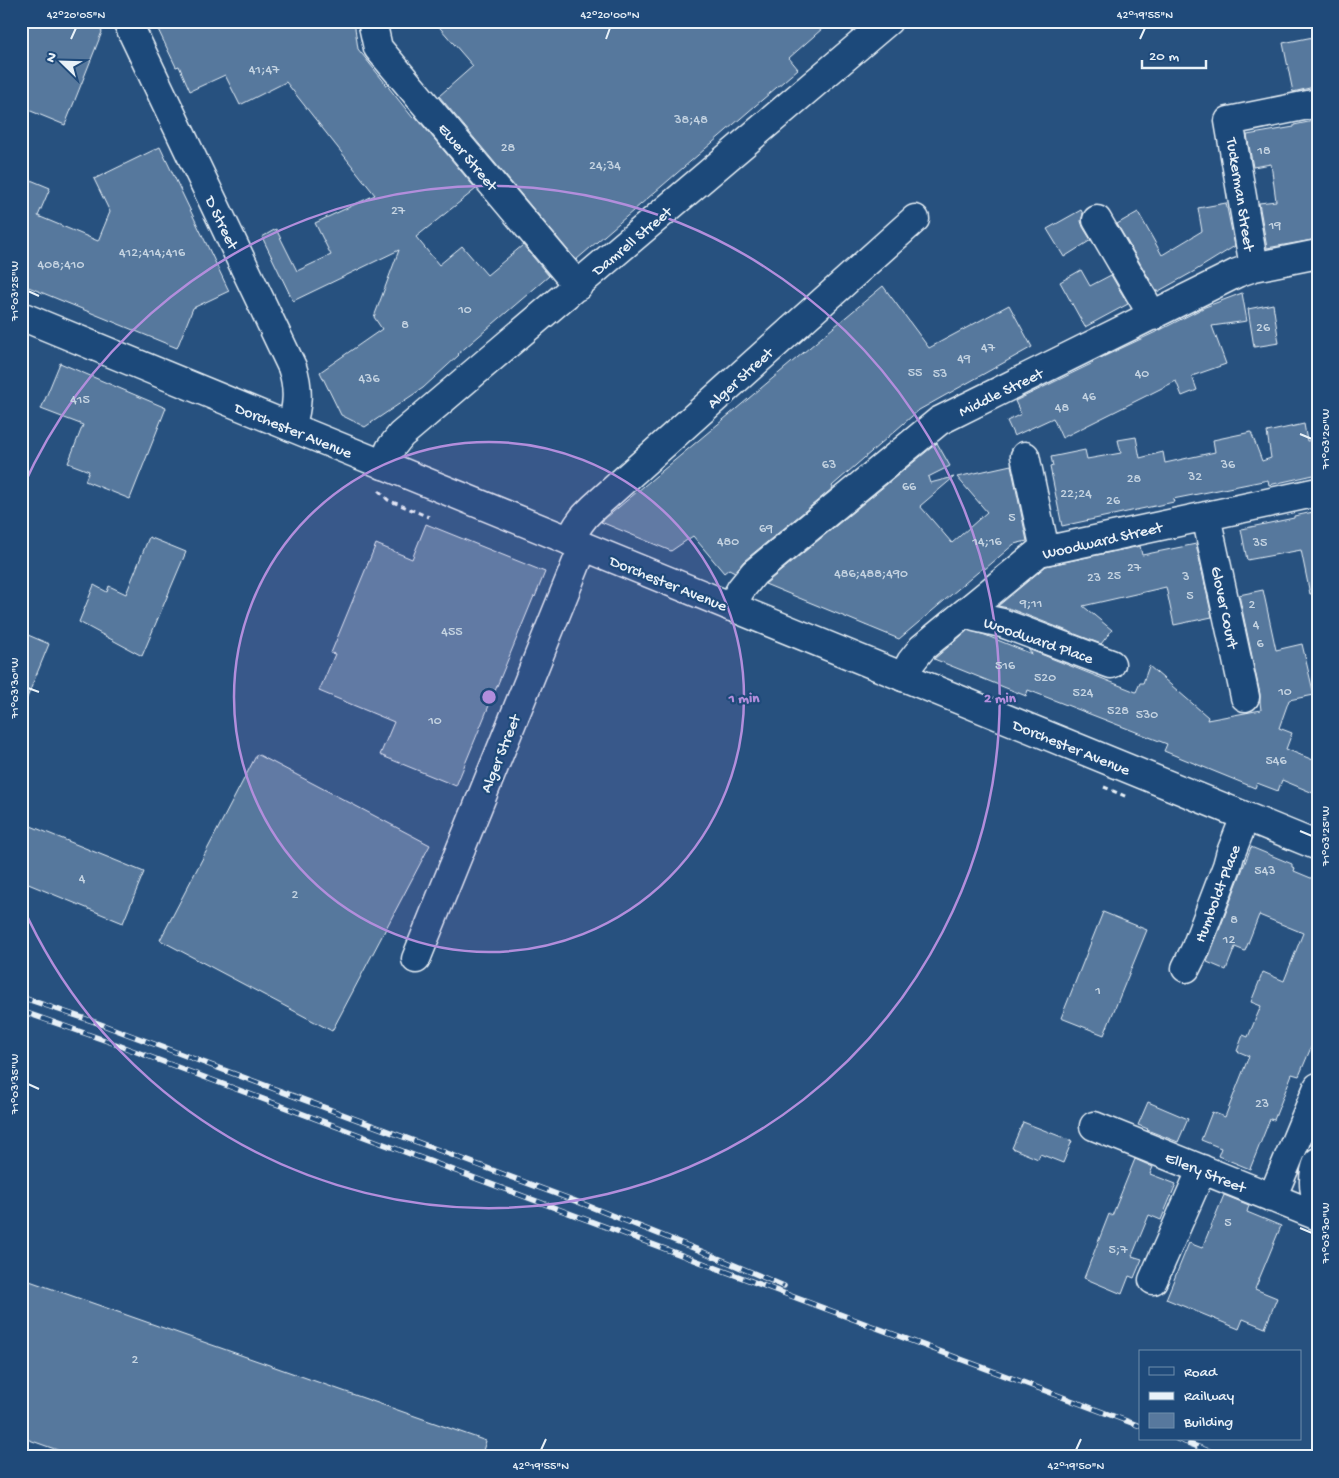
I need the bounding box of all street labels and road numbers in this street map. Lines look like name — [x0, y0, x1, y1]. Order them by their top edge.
street label: Ewer Street — [432, 120, 501, 197]
street label: Tuckerman Street — [1220, 136, 1257, 254]
street label: D Street — [198, 193, 242, 255]
street label: Damrell Street — [589, 203, 678, 282]
street label: Alger Street — [704, 344, 779, 414]
street label: Middle Street — [956, 365, 1048, 423]
street label: Dorchester Avenue — [230, 400, 355, 465]
street label: Woodward Street — [1041, 519, 1166, 565]
street label: Dorchester Avenue — [605, 553, 730, 618]
street label: Glover Court — [1205, 565, 1241, 652]
street label: Woodward Place — [981, 615, 1096, 670]
street label: Alger Street — [478, 711, 527, 796]
street label: Dorchester Avenue — [1008, 717, 1133, 782]
street label: Humboldt Place — [1192, 842, 1247, 946]
street label: Ellery Street — [1162, 1149, 1249, 1200]

